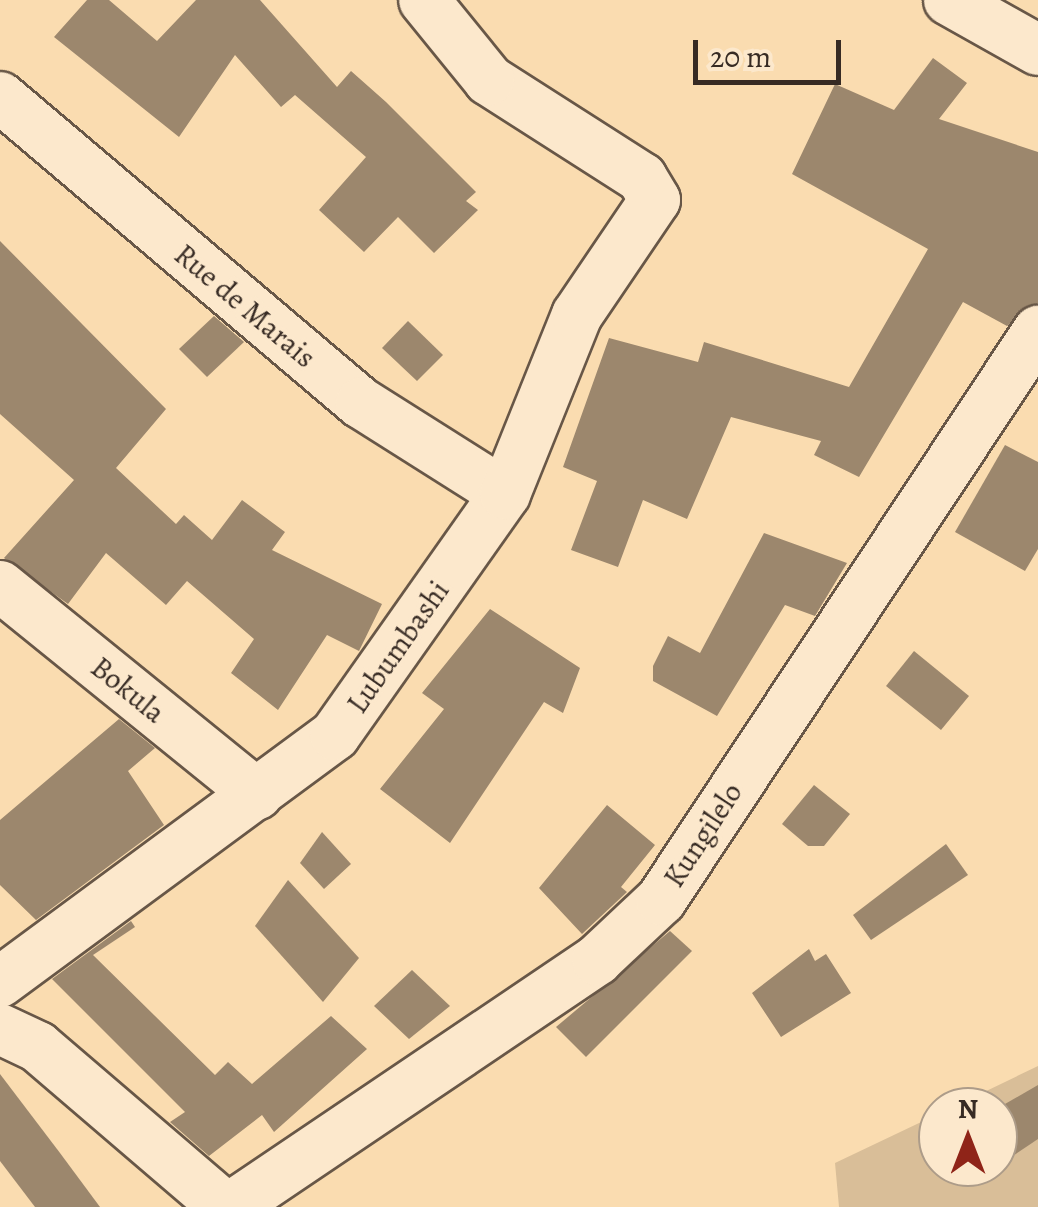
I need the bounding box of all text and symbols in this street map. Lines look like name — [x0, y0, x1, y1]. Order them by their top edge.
scale bar — [698, 20, 846, 82]
text: 20 m — [710, 37, 771, 77]
street label: Rue de Marais — [167, 237, 323, 375]
street label: Lubumbashi — [339, 574, 457, 720]
street label: Bokula — [84, 649, 172, 731]
street label: Kungilelo — [656, 776, 750, 894]
north arrow — [918, 1087, 1018, 1187]
text: N — [958, 1090, 978, 1128]

